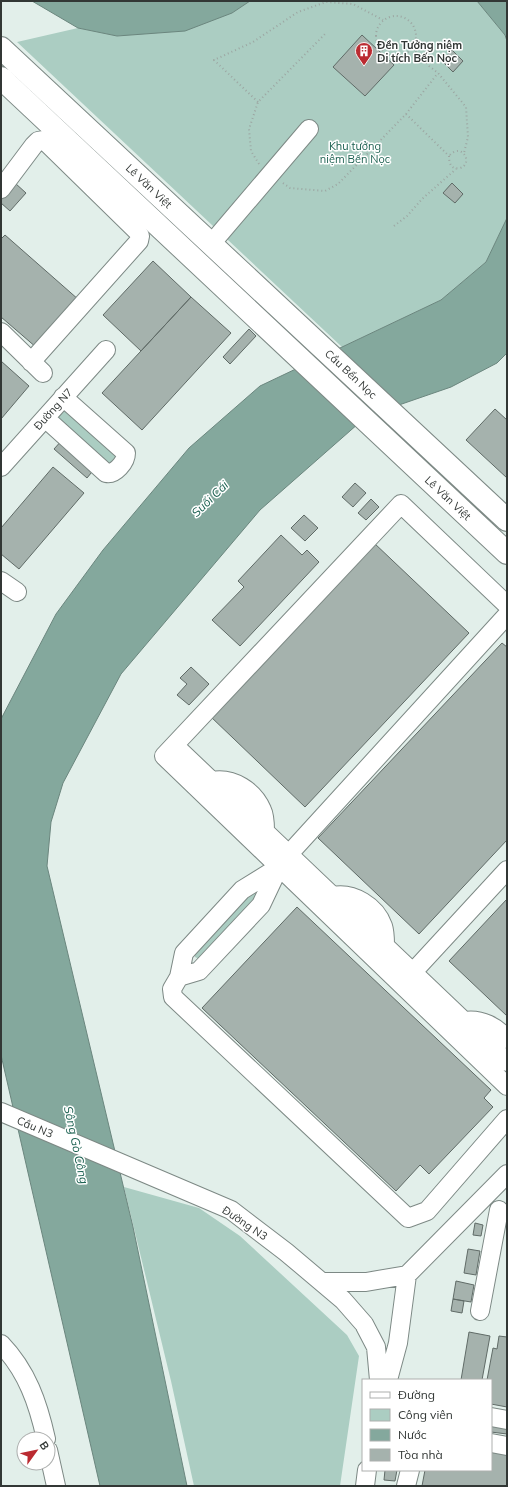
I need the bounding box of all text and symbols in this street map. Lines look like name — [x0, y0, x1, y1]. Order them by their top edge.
place label: Đền Tưởng niệm Di tích Bến Nọc — [376, 38, 462, 65]
building icon: Đền Tưởng niệm Di tích Bến Nọc — [354, 41, 374, 66]
park label: Khu tưởng niệm Bến Nọc — [320, 139, 391, 166]
street label: Lê Văn Việt — [123, 161, 175, 211]
street label: Cầu Bến Nọc — [322, 346, 380, 402]
street label: Đường N7 — [31, 385, 75, 433]
street label: Lê Văn Việt — [422, 473, 474, 523]
water label: Suối Cái — [188, 477, 231, 520]
water label: Sông Gò Công — [61, 1105, 92, 1185]
street label: Cầu N3 — [15, 1113, 55, 1141]
street label: Đường N3 — [220, 1203, 270, 1243]
legend — [362, 1379, 492, 1471]
text: Đường — [398, 1387, 435, 1402]
text: Công viên — [398, 1407, 453, 1422]
text: Nước — [398, 1427, 427, 1442]
north arrow — [16, 1431, 56, 1471]
text: B — [36, 1439, 53, 1453]
text: Tòa nhà — [398, 1447, 443, 1462]

